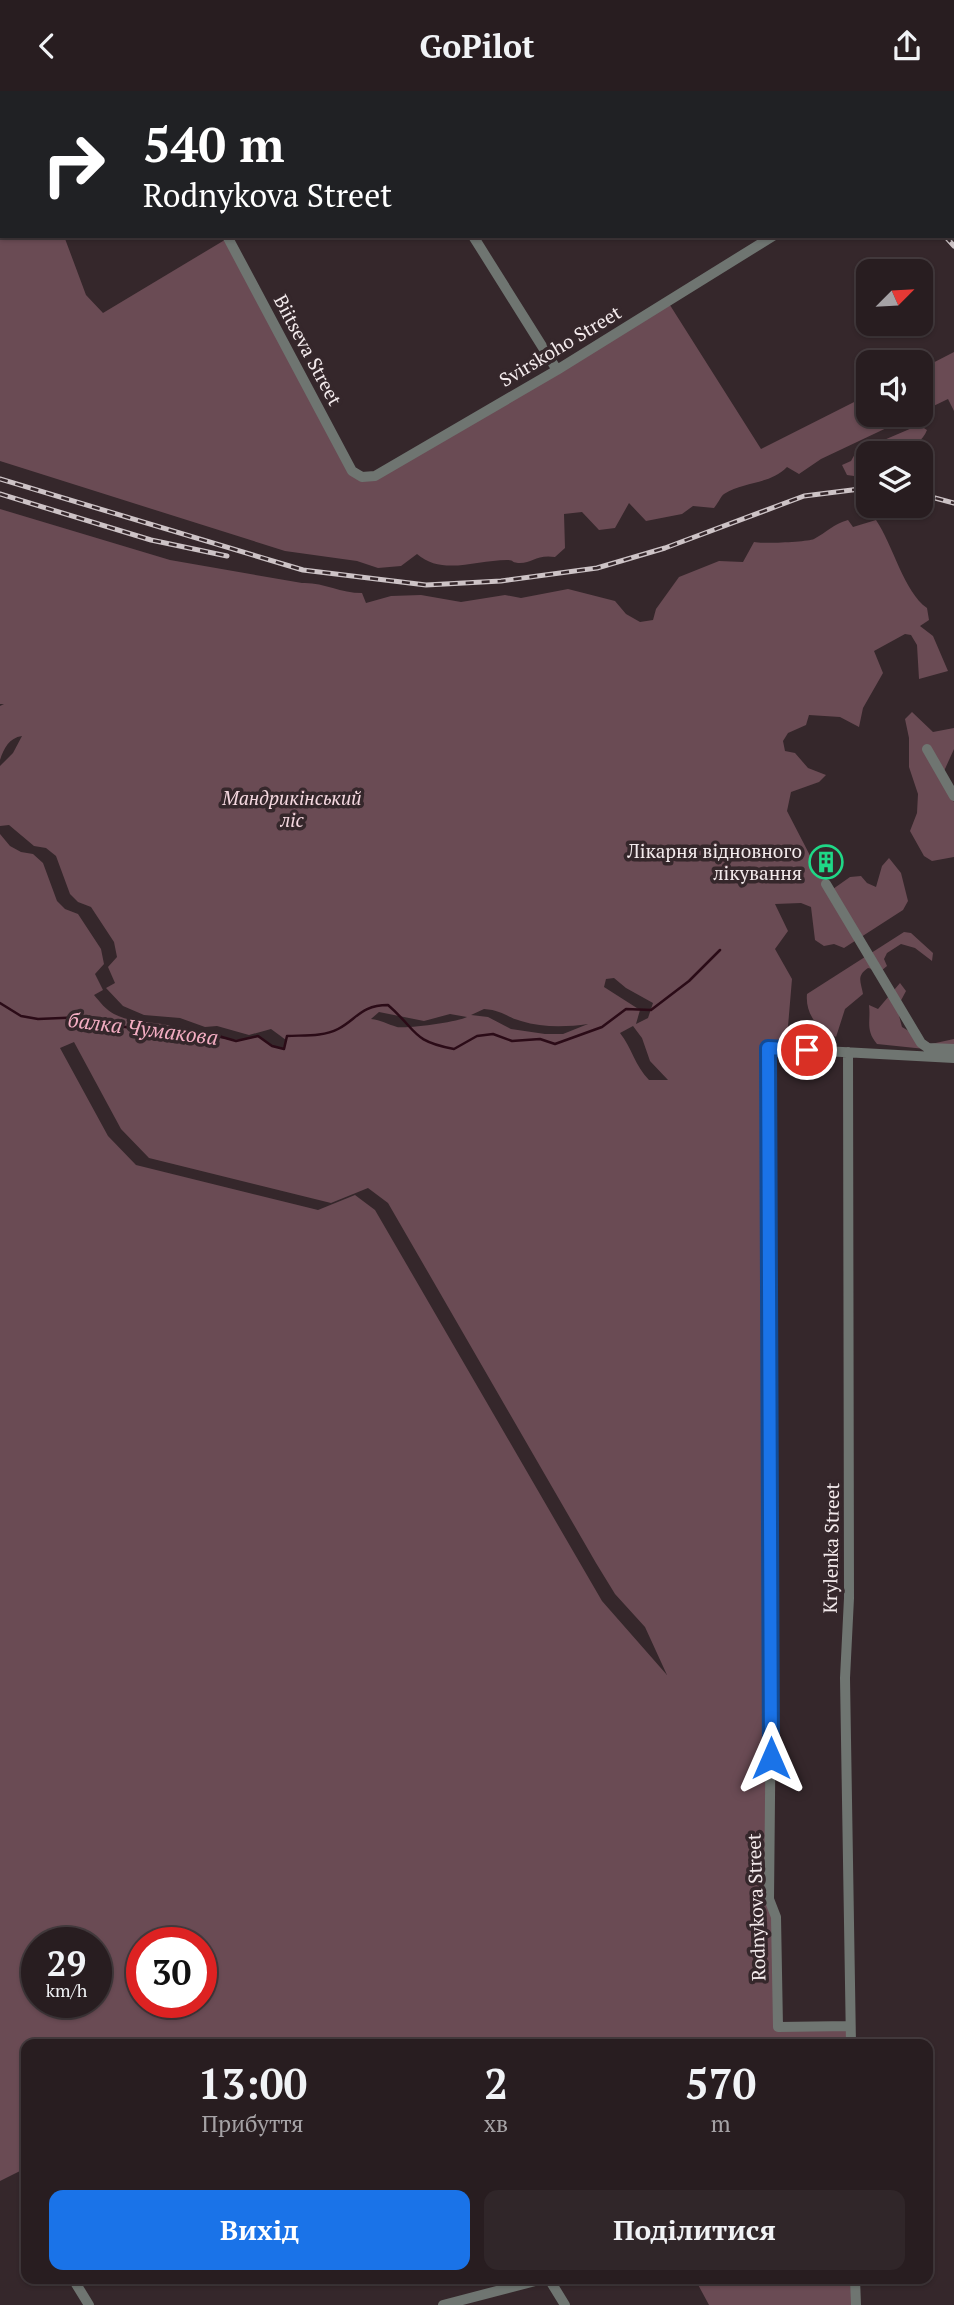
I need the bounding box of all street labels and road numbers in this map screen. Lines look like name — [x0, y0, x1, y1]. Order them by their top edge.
street label: Biitseva Street — [269, 290, 348, 410]
street label: Svirskoho Street — [494, 299, 625, 392]
street label: Krylenka Street — [817, 1482, 844, 1614]
street label: Rodnykova Street — [740, 1833, 771, 1981]

